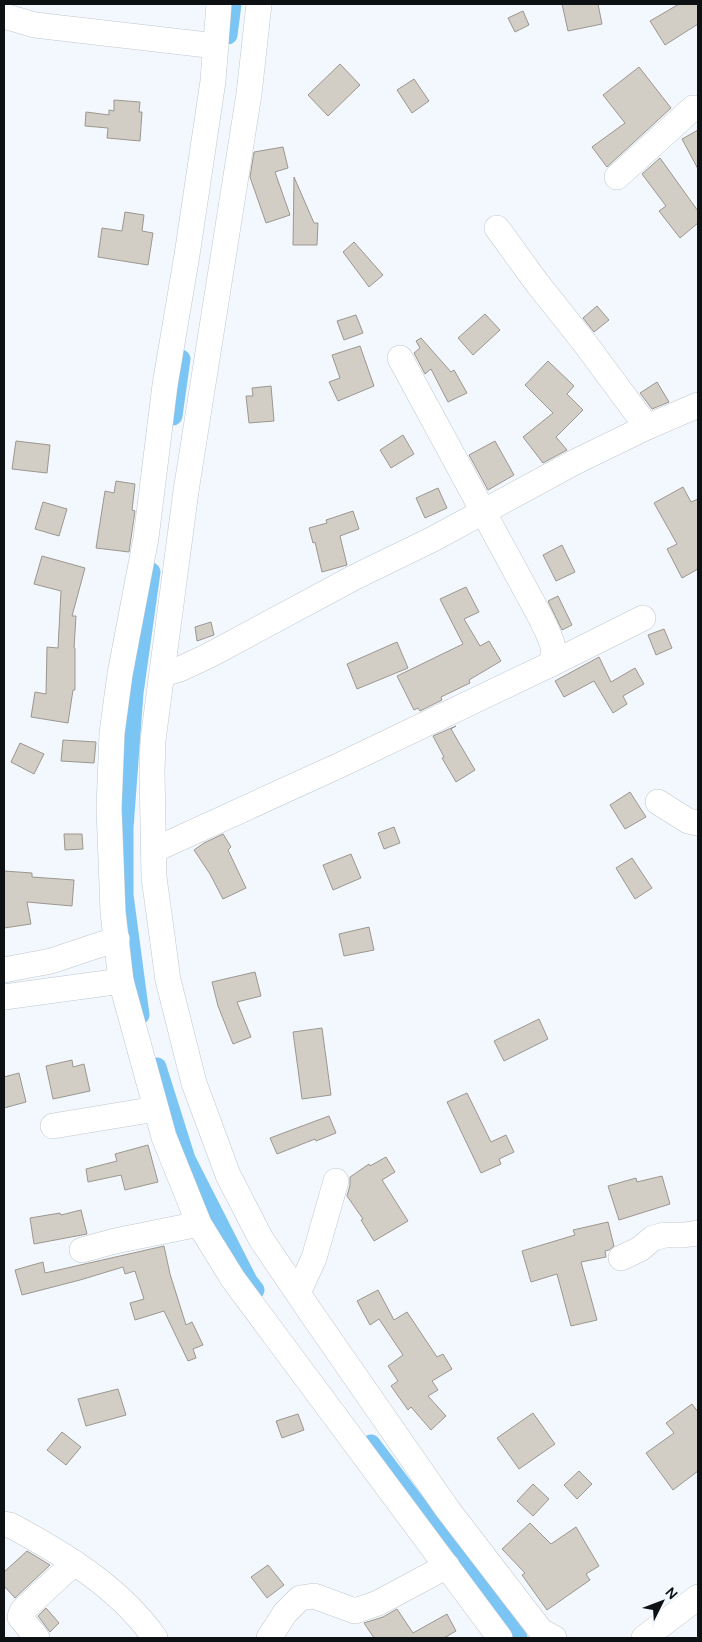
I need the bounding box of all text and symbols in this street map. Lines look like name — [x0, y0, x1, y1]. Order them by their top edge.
north arrow — [637, 1577, 687, 1627]
text: N — [662, 1583, 682, 1603]

